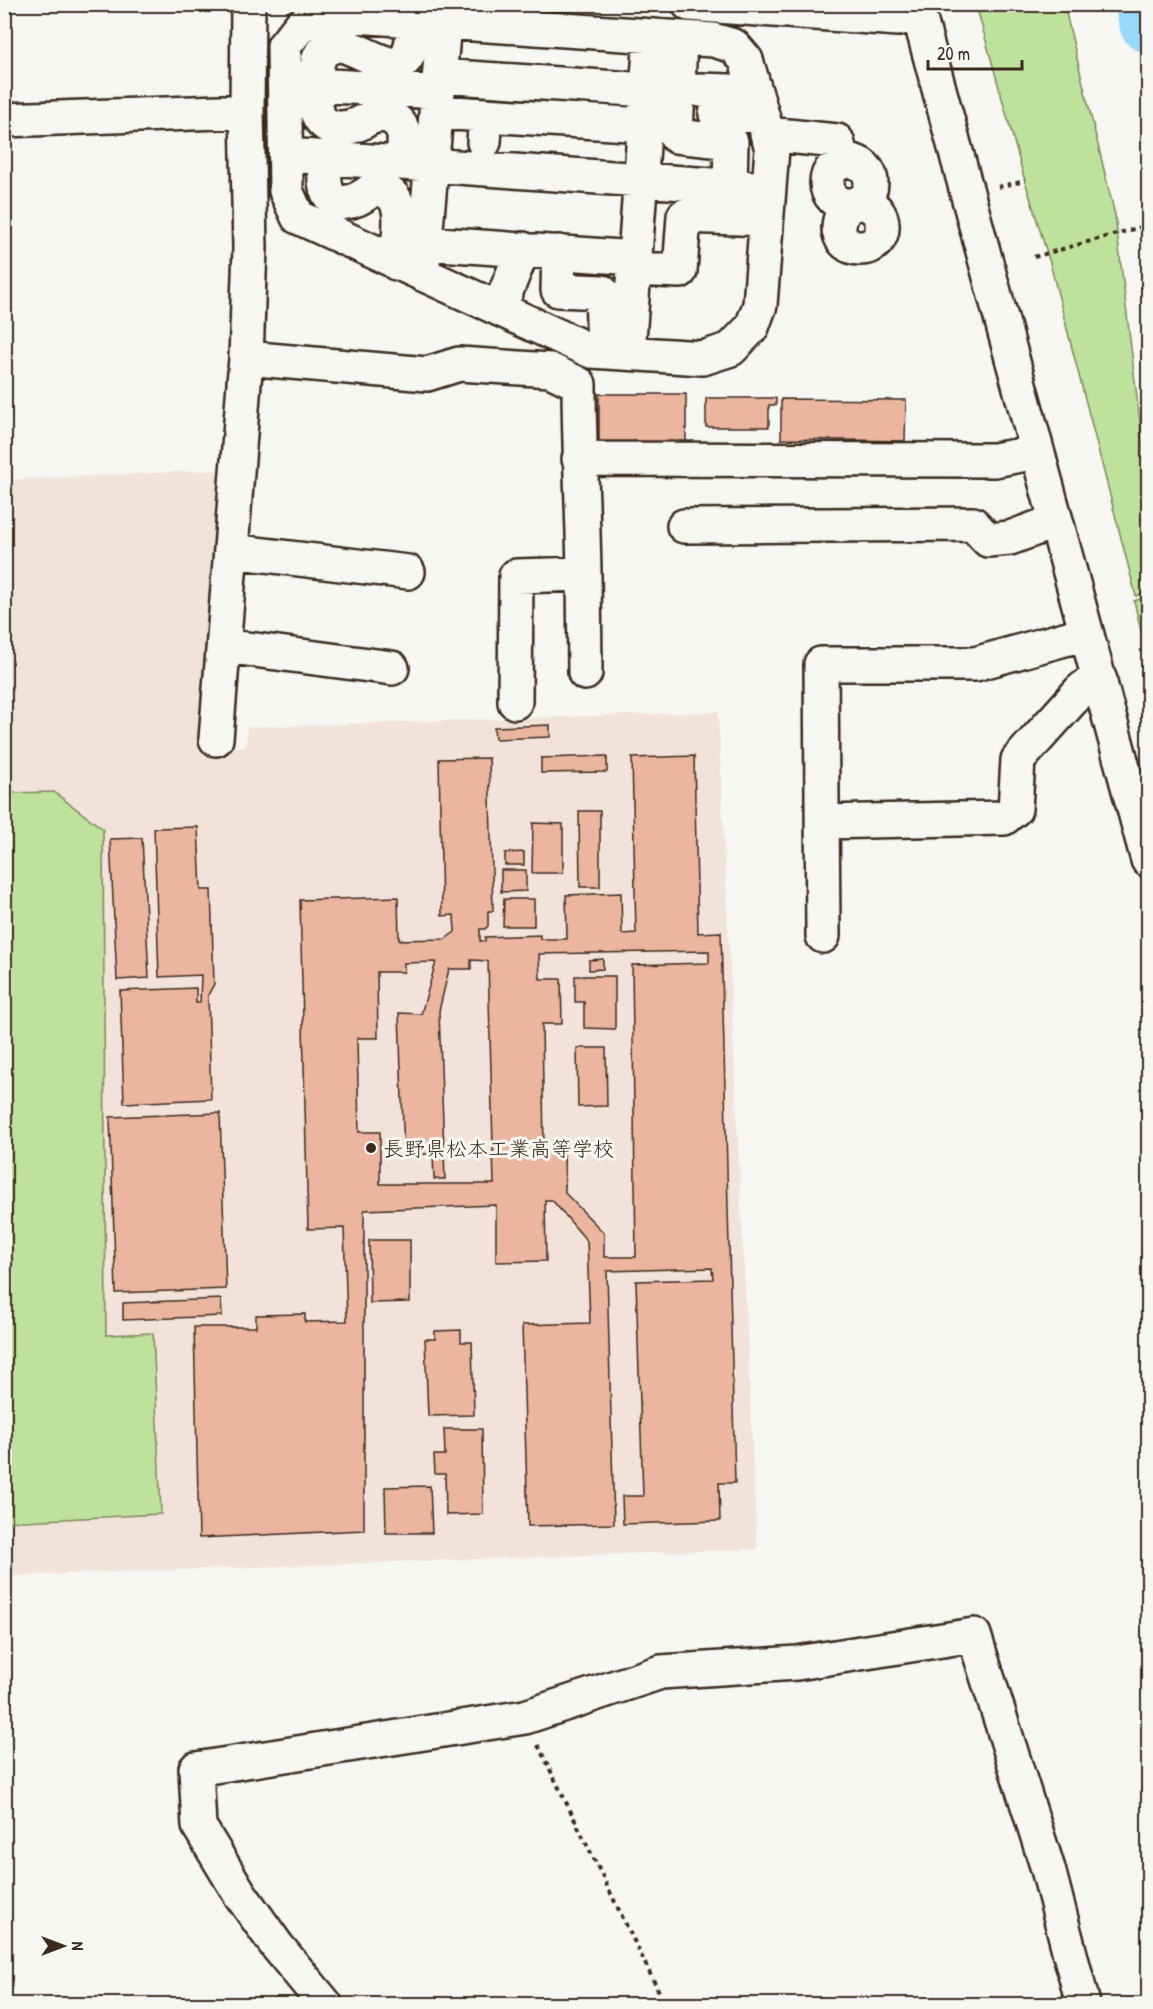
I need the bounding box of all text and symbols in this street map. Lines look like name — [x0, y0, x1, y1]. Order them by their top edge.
scale bar — [928, 33, 1022, 71]
text: 20 m — [937, 41, 970, 66]
place label: 長野県松本工業高等学校 — [383, 1134, 614, 1163]
marker: 長野県松本工業高等学校 — [364, 1141, 378, 1155]
north arrow — [33, 1916, 93, 1976]
text: N — [67, 1942, 89, 1951]

